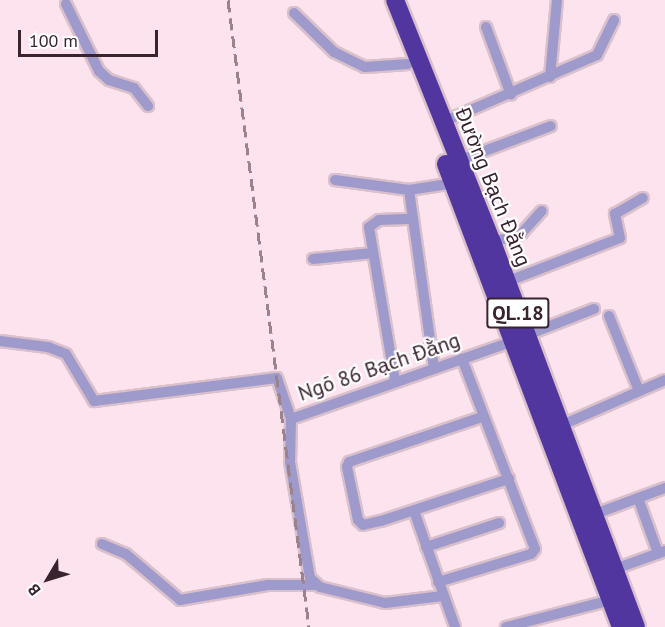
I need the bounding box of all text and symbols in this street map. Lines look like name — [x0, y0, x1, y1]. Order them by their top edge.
scale bar — [21, 18, 160, 56]
text: 100 m — [29, 29, 78, 52]
street label: Đường Bạch Đằng — [450, 104, 536, 270]
road number: QL.18 — [485, 296, 551, 330]
street label: Ngõ 86 Bạch Đằng — [295, 327, 463, 407]
north arrow — [18, 549, 78, 609]
text: B — [23, 580, 45, 600]

